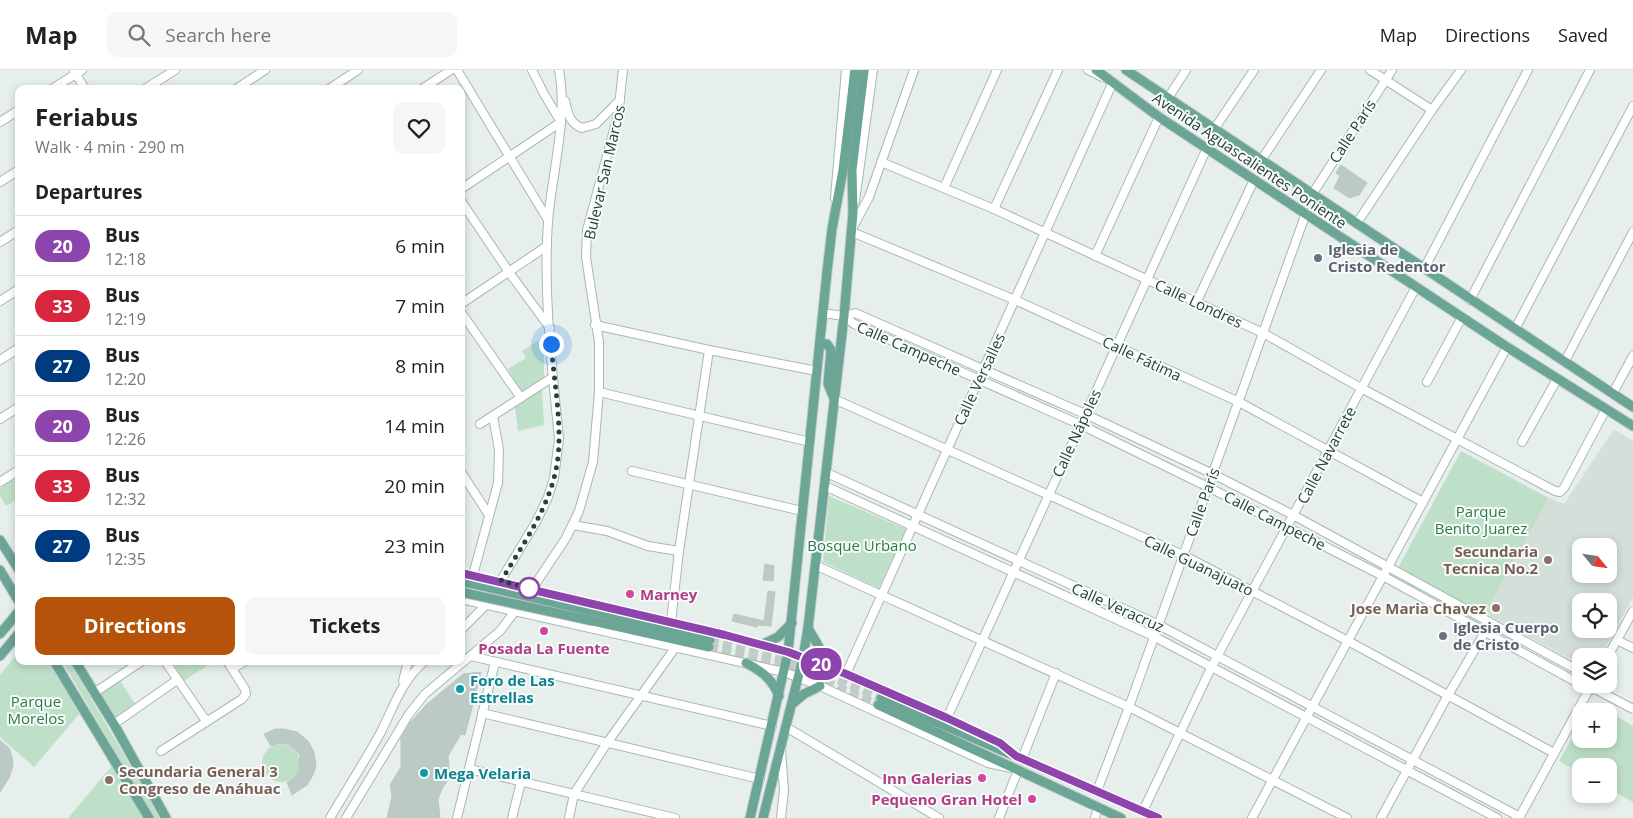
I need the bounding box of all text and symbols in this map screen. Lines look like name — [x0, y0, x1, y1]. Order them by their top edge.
search box — [107, 12, 457, 57]
text: Map — [25, 18, 77, 51]
icon: search — [125, 21, 153, 49]
text: Search here — [165, 22, 271, 48]
text: Map — [1380, 23, 1417, 47]
text: Directions — [1445, 23, 1530, 47]
text: Saved — [1558, 23, 1608, 47]
street label: Avenida Aguascalientes Poniente — [1149, 87, 1351, 233]
street label: Calle París — [1324, 95, 1380, 167]
text: Feriabus — [35, 100, 138, 133]
button: heart — [393, 102, 445, 154]
street label: Bulevar San Marcos — [579, 103, 629, 241]
text: Walk · 4 min · 290 m — [35, 136, 185, 158]
text: Departures — [35, 179, 142, 205]
text: Bus — [105, 222, 140, 248]
text: 6 min — [395, 233, 445, 259]
text: 20 — [52, 234, 73, 258]
place label: Iglesia de Cristo Redentor — [1328, 239, 1446, 276]
text: 12:18 — [105, 248, 146, 270]
marker: Iglesia de Cristo Redentor — [1312, 252, 1324, 264]
street label: Calle Londres — [1152, 274, 1246, 332]
text: Bus — [105, 282, 140, 308]
text: 7 min — [395, 293, 445, 319]
text: 33 — [52, 294, 73, 318]
text: 12:19 — [105, 308, 146, 330]
street label: Calle Campeche — [854, 316, 964, 380]
street label: Calle Versalles — [949, 330, 1009, 428]
street label: Calle Fátima — [1099, 331, 1185, 385]
your location — [539, 332, 564, 357]
text: Bus — [105, 342, 140, 368]
text: 8 min — [395, 353, 445, 379]
text: 27 — [52, 354, 73, 378]
text: 12:20 — [105, 368, 146, 390]
street label: Calle Nápoles — [1047, 386, 1105, 480]
text: Bus — [105, 402, 140, 428]
street label: Calle Navarrete — [1292, 403, 1360, 507]
text: 14 min — [384, 413, 445, 439]
text: 20 — [52, 414, 73, 438]
text: 12:26 — [105, 428, 146, 450]
text: Bus — [105, 462, 140, 488]
street label: Calle París — [1180, 465, 1224, 539]
text: 20 min — [384, 473, 445, 499]
text: 33 — [52, 474, 73, 498]
street label: Calle Campeche — [1221, 486, 1329, 554]
text: 12:32 — [105, 488, 146, 510]
park label: Parque Benito Juarez — [1435, 501, 1527, 538]
text: Bus — [105, 522, 140, 548]
street label: Calle Guanajuato — [1141, 530, 1257, 600]
text: 23 min — [384, 533, 445, 559]
text: 27 — [52, 534, 73, 558]
park label: Bosque Urbano — [807, 535, 917, 555]
north arrow — [1572, 538, 1618, 582]
map controls — [1572, 538, 1617, 803]
place label: Secundaria Tecnica No.2 — [1443, 541, 1538, 578]
text: 12:35 — [105, 548, 146, 570]
marker: Secundaria Tecnica No.2 — [1542, 554, 1554, 566]
unlabelled marker — [518, 577, 540, 599]
street label: Calle Veracruz — [1069, 578, 1167, 636]
place label: Marney — [640, 584, 698, 604]
marker: Marney — [624, 588, 636, 600]
button: locate — [1572, 593, 1617, 638]
button: Directions — [35, 597, 235, 655]
button: Tickets — [245, 597, 445, 655]
place label: Jose Maria Chavez — [1349, 598, 1486, 618]
marker: Jose Maria Chavez — [1490, 602, 1502, 614]
place label: Iglesia Cuerpo de Cristo — [1453, 617, 1559, 654]
marker: Posada La Fuente — [538, 625, 550, 637]
marker: Iglesia Cuerpo de Cristo — [1437, 630, 1449, 642]
place label: Posada La Fuente — [478, 638, 610, 658]
line badge: 20 — [798, 648, 844, 680]
button: layers — [1572, 648, 1617, 693]
text: 20 — [811, 652, 831, 676]
place label: Foro de Las Estrellas — [470, 670, 555, 707]
marker: Foro de Las Estrellas — [454, 683, 466, 695]
park label: Parque Morelos — [7, 691, 65, 728]
button: + — [1572, 703, 1617, 748]
button: − — [1572, 758, 1617, 803]
place label: Secundaria General 3 Congreso de Anáhuac — [119, 761, 281, 798]
place label: Mega Velaria — [434, 763, 531, 783]
marker: Mega Velaria — [418, 767, 430, 779]
place label: Inn Galerias — [882, 768, 972, 788]
marker: Inn Galerias — [976, 772, 988, 784]
marker: Secundaria General 3 Congreso de Anáhuac — [103, 774, 115, 786]
place label: Pequeno Gran Hotel — [871, 789, 1022, 809]
marker: Pequeno Gran Hotel — [1026, 793, 1038, 805]

